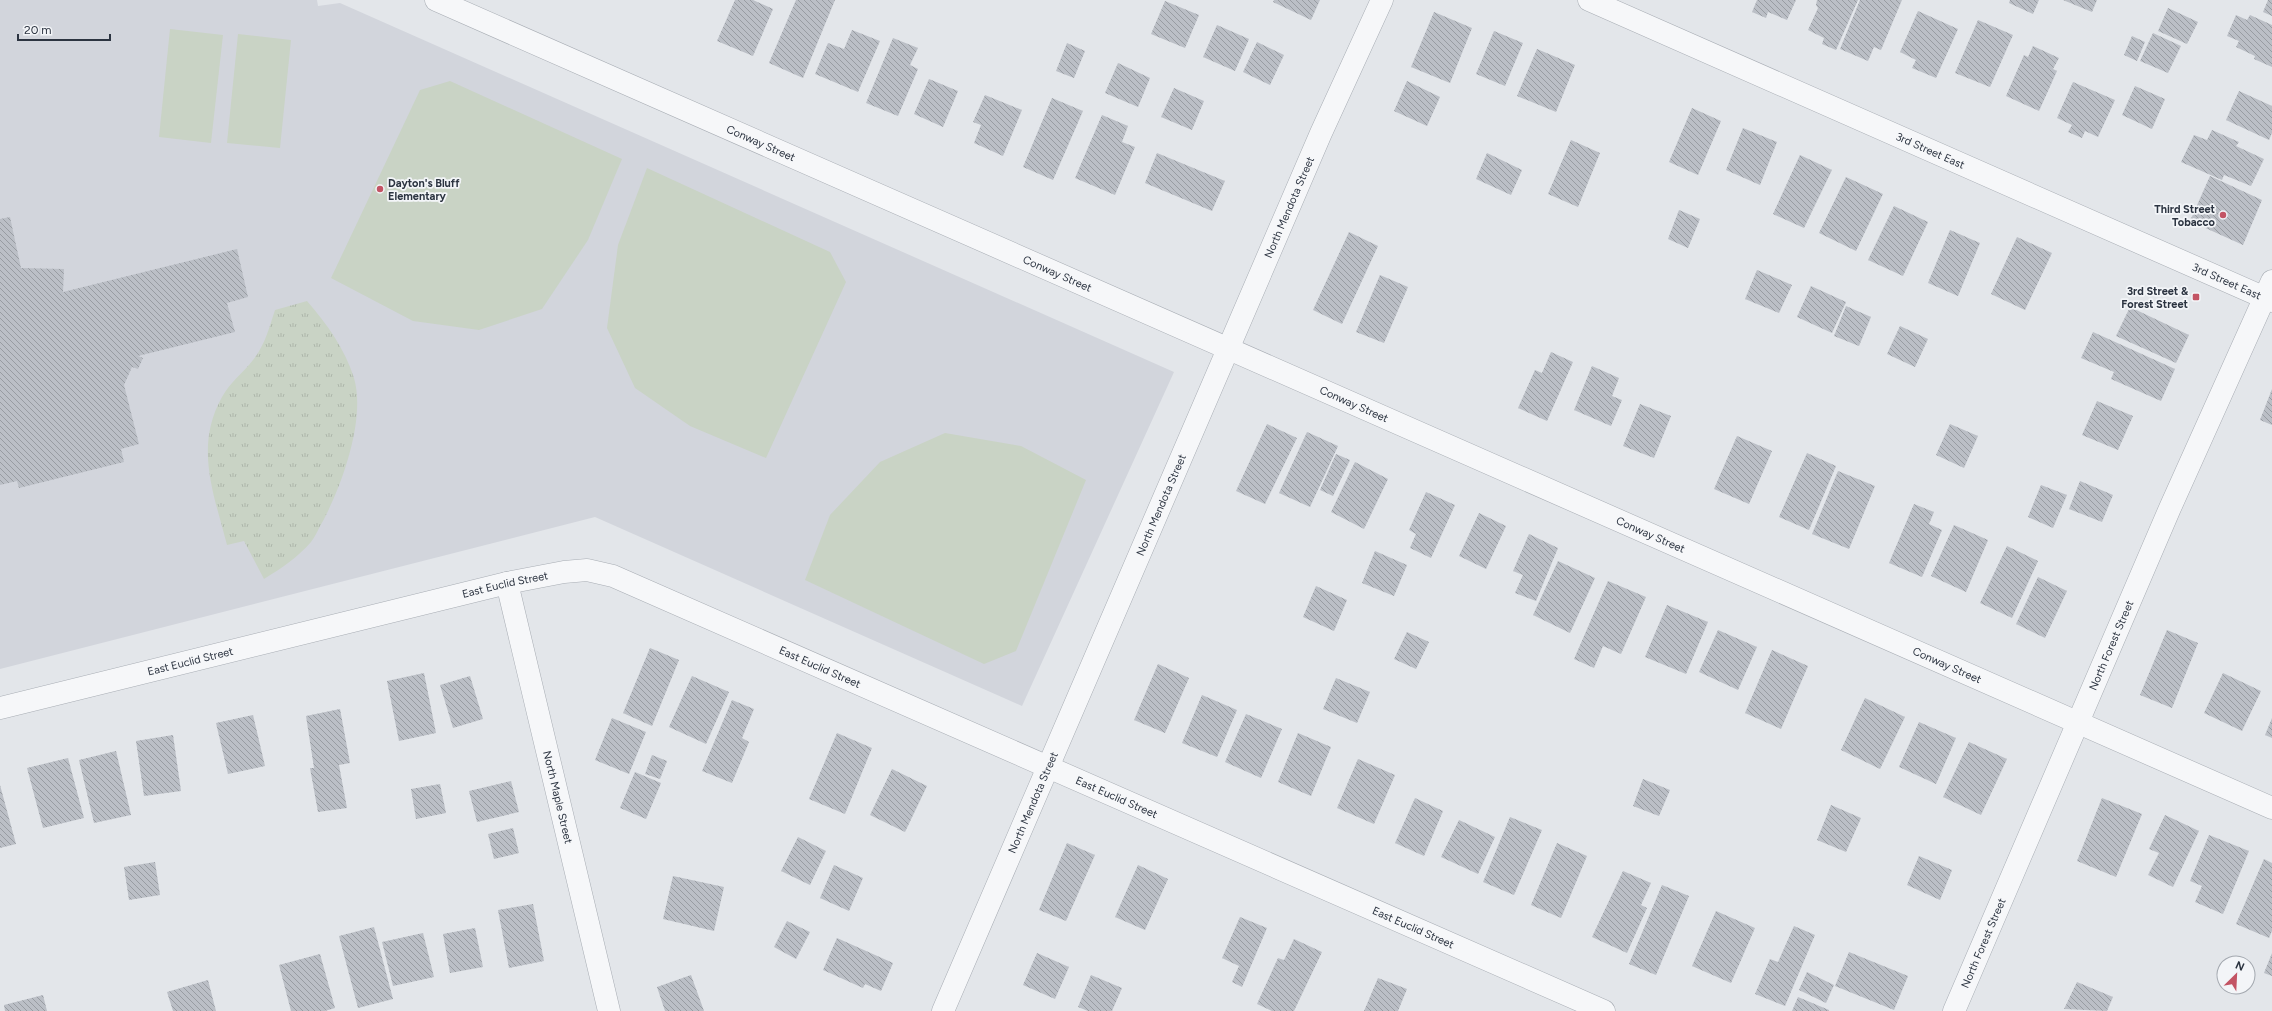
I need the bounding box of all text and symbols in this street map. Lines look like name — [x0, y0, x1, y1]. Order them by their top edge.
scale bar — [18, 16, 110, 42]
text: 20 m — [24, 23, 52, 37]
street label: Conway Street — [725, 122, 797, 164]
street label: 3rd Street East — [1894, 130, 1967, 171]
street label: North Mendota Street — [1261, 155, 1317, 260]
place label: Dayton's Bluff Elementary — [388, 177, 460, 203]
marker: Dayton's Bluff Elementary — [375, 184, 385, 194]
place label: Third Street Tobacco — [2154, 203, 2216, 229]
marker: Third Street Tobacco — [2218, 210, 2228, 220]
street label: Conway Street — [1021, 253, 1094, 294]
street label: 3rd Street East — [2190, 260, 2263, 302]
place label: 3rd Street & Forest Street — [2121, 285, 2189, 311]
marker: 3rd Street & Forest Street — [2191, 292, 2201, 302]
street label: Conway Street — [1318, 383, 1390, 425]
street label: North Mendota Street — [1133, 452, 1188, 558]
street label: Conway Street — [1614, 514, 1687, 555]
street label: East Euclid Street — [461, 569, 549, 600]
street label: North Forest Street — [2086, 598, 2136, 692]
street label: East Euclid Street — [777, 643, 863, 690]
street label: East Euclid Street — [146, 644, 234, 678]
street label: Conway Street — [1911, 644, 1984, 686]
street label: North Maple Street — [541, 749, 575, 845]
street label: North Mendota Street — [1005, 750, 1060, 855]
street label: East Euclid Street — [1074, 773, 1159, 821]
street label: North Forest Street — [1958, 896, 2008, 990]
street label: East Euclid Street — [1370, 904, 1456, 951]
north arrow — [2216, 955, 2256, 995]
text: N — [2233, 959, 2246, 974]

